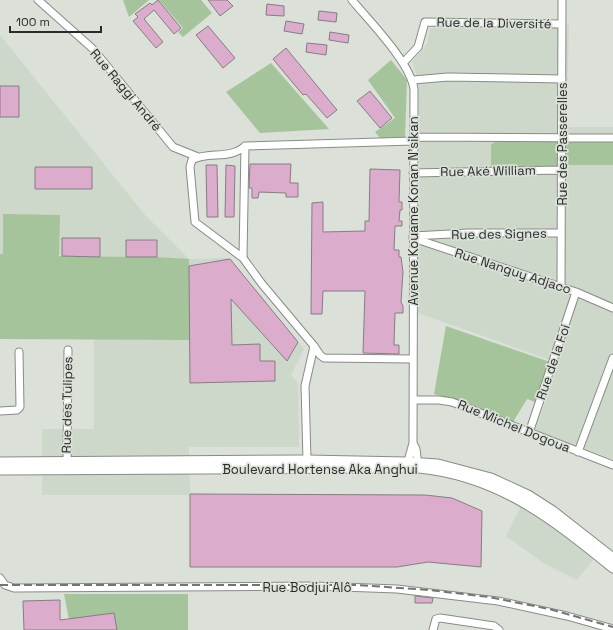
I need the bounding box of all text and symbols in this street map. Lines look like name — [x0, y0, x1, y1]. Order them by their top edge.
scale bar — [10, 8, 101, 34]
street label: Rue de la Diversité — [436, 13, 552, 33]
text: 100 m — [16, 14, 50, 30]
street label: Rue Raggi André — [87, 45, 165, 135]
street label: Rue des Passerelles — [554, 82, 571, 206]
street label: Avenue Kouame Konan N'sikan — [405, 116, 422, 306]
street label: Rue Aké William — [440, 162, 536, 180]
street label: Rue des Signes — [451, 225, 547, 243]
street label: Rue Nanguy Adjaco — [453, 244, 573, 298]
street label: Rue de la Foi — [532, 322, 574, 402]
street label: Rue des Tulipes — [58, 356, 76, 454]
street label: Rue Michel Dogoua — [455, 396, 573, 457]
street label: Boulevard Hortense Aka Anghui — [222, 461, 418, 478]
street label: Rue Bodjui Alô — [262, 579, 352, 596]

